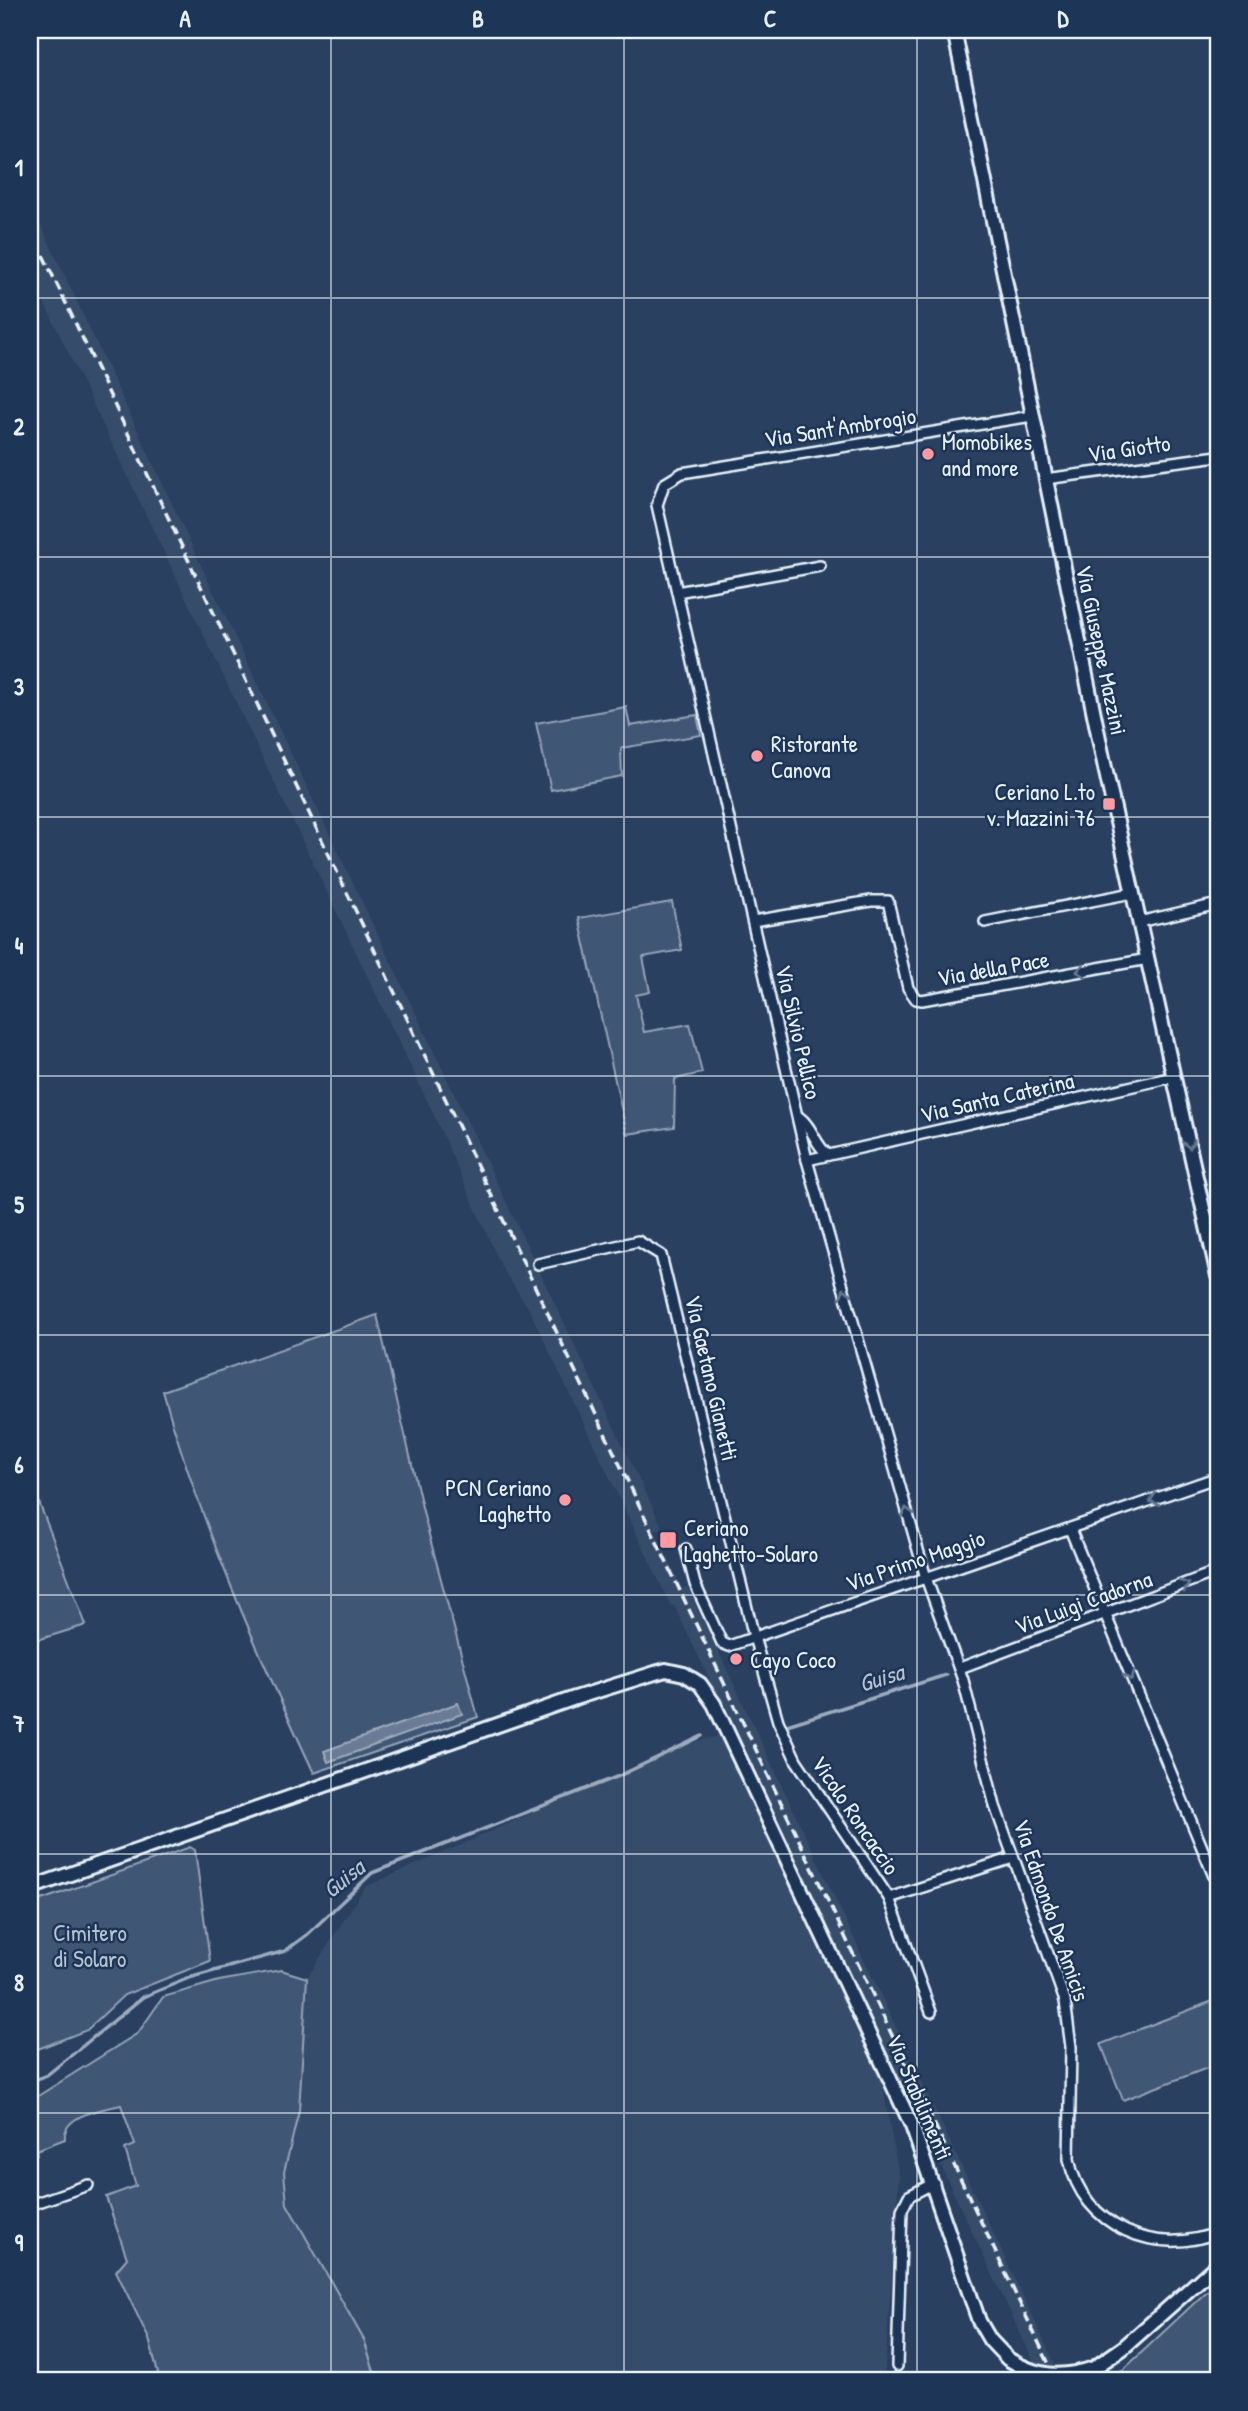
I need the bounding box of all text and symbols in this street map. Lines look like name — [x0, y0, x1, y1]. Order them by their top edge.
text: A — [179, 3, 191, 34]
text: B — [472, 3, 484, 34]
text: C — [764, 3, 776, 34]
text: D — [1058, 3, 1070, 34]
text: 1 — [15, 152, 23, 183]
street label: Via Sant'Ambrogio — [762, 400, 918, 454]
text: 2 — [14, 411, 25, 442]
place label: Momobikes and more — [942, 426, 1032, 483]
street label: Via Giotto — [1086, 427, 1172, 469]
marker: Momobikes and more — [920, 446, 936, 462]
street label: Via Giuseppe Mazzini — [1069, 562, 1135, 738]
text: 3 — [14, 671, 24, 702]
place label: Ristorante Canova — [771, 728, 858, 785]
marker: Ristorante Canova — [749, 748, 765, 764]
place label: Ceriano L.to v. Mazzini 76 — [987, 776, 1095, 833]
marker: Ceriano L.to v. Mazzini 76 — [1101, 796, 1117, 812]
text: 4 — [15, 930, 24, 961]
street label: Via della Pace — [935, 943, 1051, 993]
street label: Via Silvio Pellico — [769, 962, 829, 1102]
one-way arrow — [1075, 963, 1087, 978]
street label: Via Santa Caterina — [917, 1064, 1077, 1130]
one-way arrow — [1181, 1137, 1195, 1149]
text: 5 — [14, 1189, 24, 1220]
one-way arrow — [839, 1288, 853, 1300]
street label: Via Gaetano Gianetti — [678, 1292, 746, 1464]
text: 6 — [14, 1449, 24, 1480]
place label: PCN Ceriano Laghetto — [445, 1472, 551, 1529]
marker: PCN Ceriano Laghetto — [557, 1492, 573, 1508]
one-way arrow — [1148, 1492, 1160, 1506]
one-way arrow — [901, 1506, 915, 1518]
place label: Ceriano Laghetto-Solaro — [684, 1512, 818, 1569]
street label: Via Primo Maggio — [841, 1522, 989, 1598]
marker: Ceriano Laghetto-Solaro — [658, 1530, 678, 1550]
street label: Via Luigi Cadorna — [1010, 1563, 1156, 1641]
one-way arrow — [1177, 1579, 1190, 1593]
place label: Cayo Coco — [750, 1644, 836, 1675]
marker: Cayo Coco — [728, 1651, 744, 1667]
water label: Guisa — [855, 1654, 910, 1699]
one-way arrow — [1121, 1669, 1135, 1681]
text: 7 — [12, 1708, 25, 1739]
street label: Vicolo Roncaccio — [805, 1749, 907, 1881]
street label: Via Edmondo De Amicis — [1006, 1815, 1098, 2005]
water label: Guisa — [315, 1850, 373, 1905]
park label: Cimitero di Solaro — [53, 1917, 127, 1974]
text: 8 — [14, 1967, 24, 1998]
street label: Via Stabilimenti — [880, 2029, 960, 2165]
text: 9 — [15, 2227, 24, 2258]

